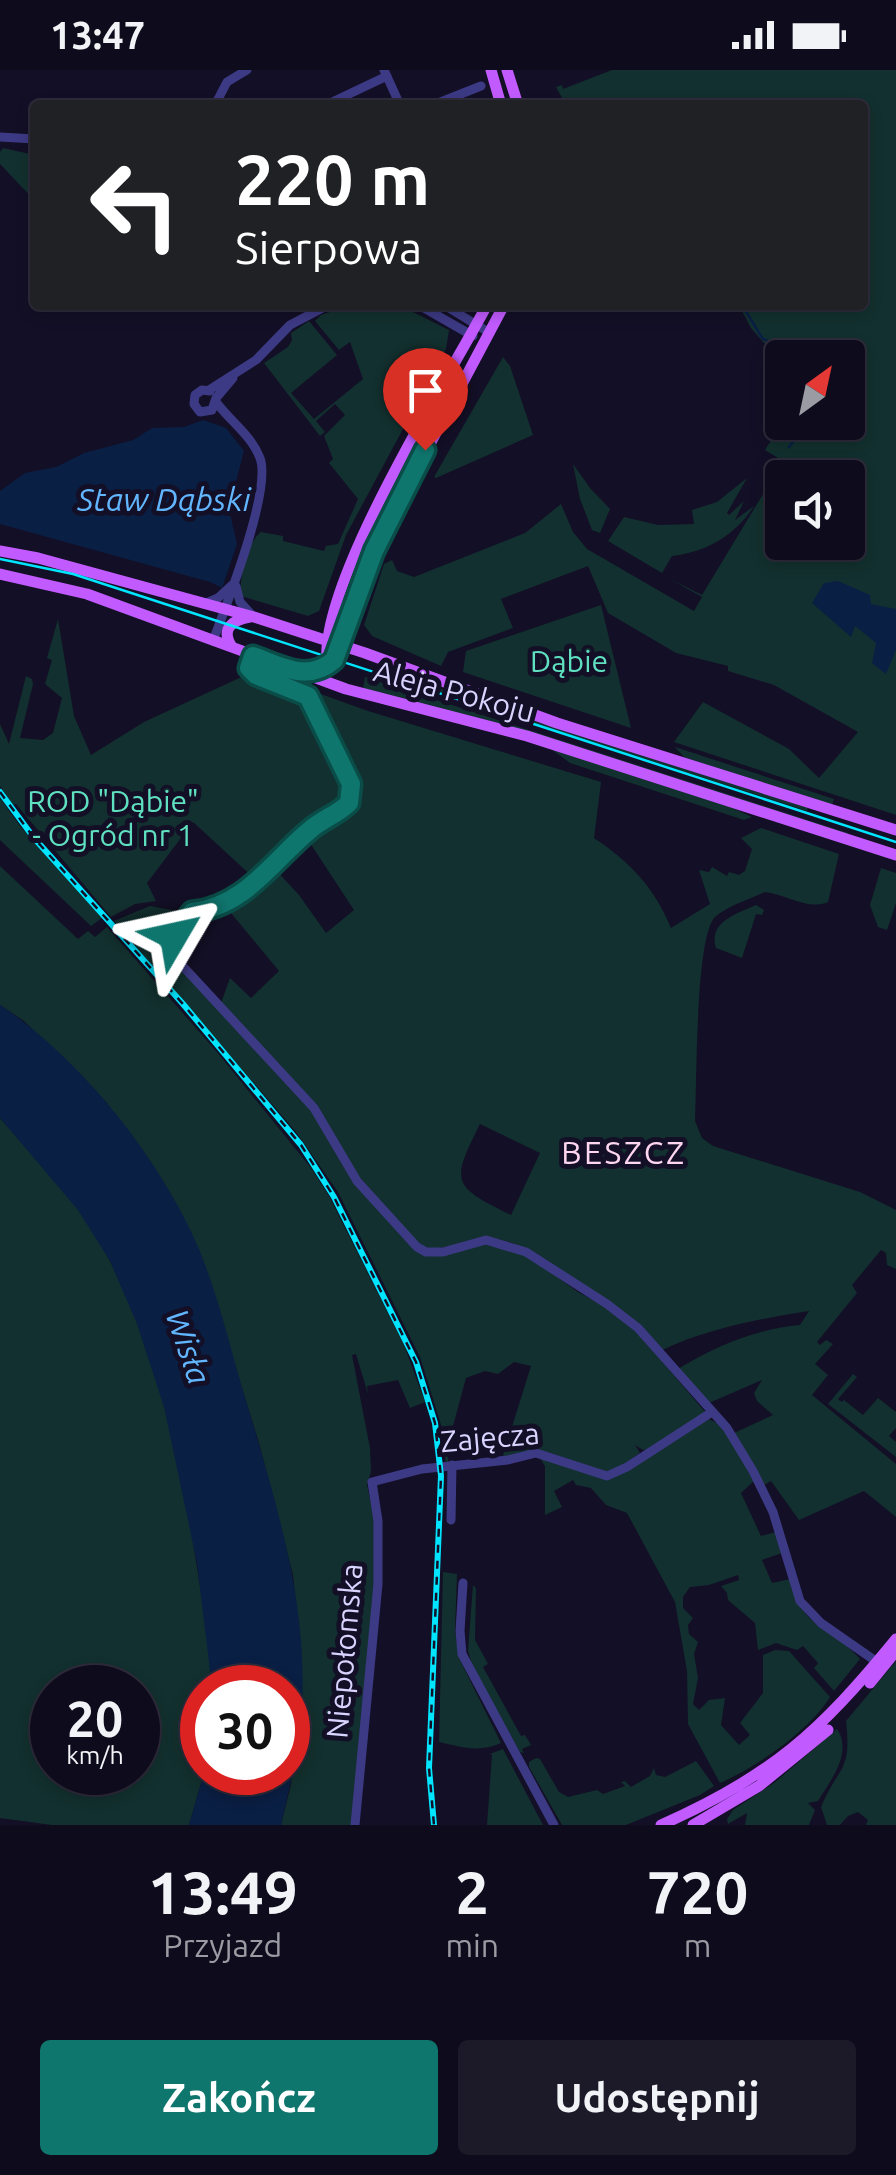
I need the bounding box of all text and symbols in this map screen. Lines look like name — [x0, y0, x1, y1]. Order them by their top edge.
text: 13:47 — [50, 14, 145, 56]
icon: left — [70, 140, 200, 270]
text: 220 m — [235, 140, 430, 218]
text: Sierpowa — [235, 222, 422, 273]
north arrow — [765, 340, 865, 440]
map controls — [765, 340, 865, 560]
pin — [383, 348, 468, 451]
icon: arrive — [398, 363, 453, 418]
button: sound — [765, 460, 865, 560]
water label: Staw Dąbski — [76, 481, 252, 517]
park label: Dąbie — [530, 644, 608, 678]
street label: Aleja Pokoju — [370, 653, 538, 729]
park label: ROD "Dąbie" - Ogród nr 1 — [27, 784, 199, 852]
position arrow — [122, 884, 226, 988]
district label: BESZCZ — [561, 1134, 687, 1170]
water label: Wisła — [160, 1305, 218, 1389]
street label: Zajęcza — [439, 1416, 541, 1458]
street label: Niepołomska — [319, 1562, 369, 1740]
speed limit sign: 30 — [180, 1665, 310, 1795]
text: 20 — [67, 1690, 123, 1746]
text: km/h — [66, 1741, 124, 1769]
text: 13:49 — [148, 1858, 298, 1925]
text: 2 — [455, 1858, 489, 1925]
text: 720 — [647, 1858, 748, 1925]
text: Przyjazd — [163, 1927, 282, 1963]
text: min — [445, 1927, 499, 1963]
text: m — [684, 1927, 711, 1963]
button: Zakończ — [40, 2040, 438, 2155]
button: Udostępnij — [458, 2040, 856, 2155]

